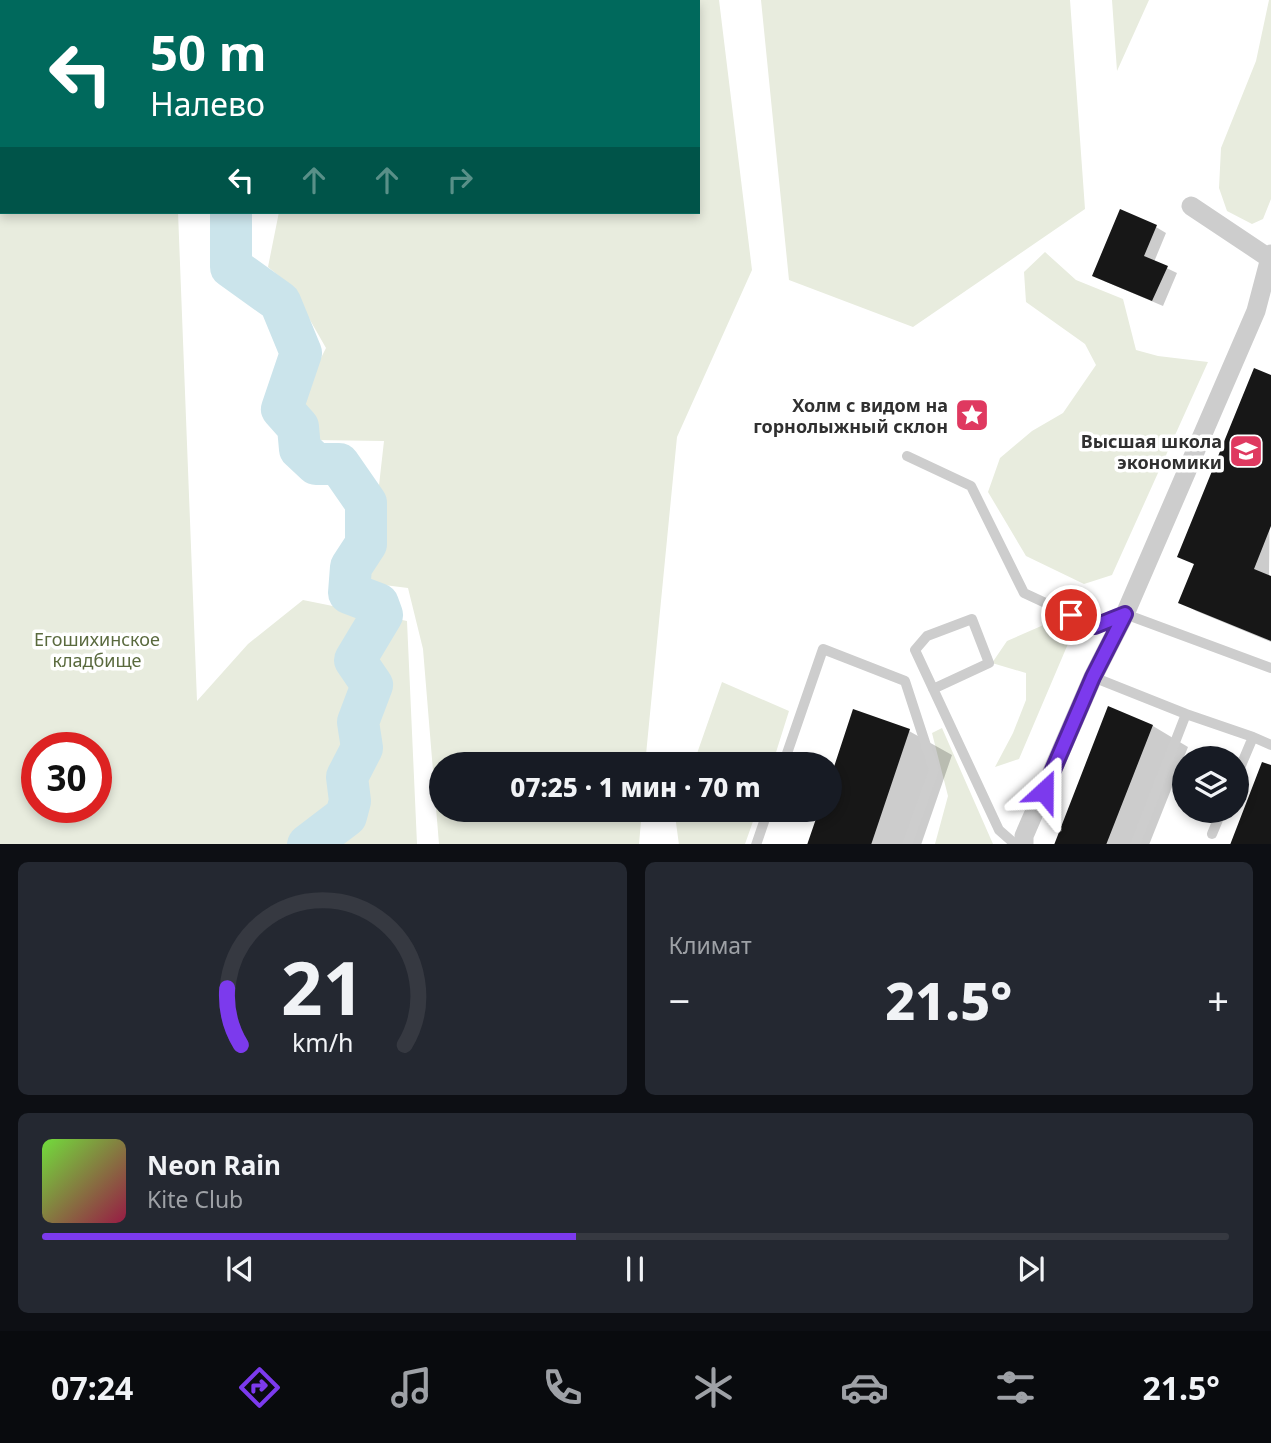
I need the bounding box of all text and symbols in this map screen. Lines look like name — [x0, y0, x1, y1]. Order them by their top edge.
text: 50 m — [150, 19, 267, 85]
icon: left — [35, 28, 126, 119]
text: Налево — [150, 82, 265, 125]
icon: left — [222, 161, 260, 199]
icon: ahead — [295, 161, 333, 199]
icon: ahead — [368, 161, 406, 199]
icon: right — [441, 161, 479, 199]
place label: Холм с видом на горнолыжный склон — [753, 393, 948, 438]
place icon: Холм с видом на горнолыжный склон — [953, 396, 991, 434]
place label: Высшая школа экономики — [1081, 429, 1222, 474]
school or university icon: Высшая школа экономики — [1227, 432, 1265, 470]
pin — [1041, 585, 1101, 645]
icon: arrive — [1052, 596, 1090, 634]
park label: Егошихинское кладбище — [34, 627, 160, 672]
speed limit sign: 30 — [21, 732, 112, 823]
map controls — [1172, 746, 1249, 823]
button: layers — [1172, 746, 1249, 823]
position arrow — [1007, 754, 1081, 828]
text: 07:25 · 1 мин · 70 m — [510, 769, 761, 805]
text: Климат — [669, 929, 752, 961]
text: 21 — [281, 937, 364, 1036]
text: 21.5° — [885, 964, 1012, 1035]
text: − — [669, 974, 690, 1026]
text: + — [1207, 974, 1229, 1026]
text: km/h — [291, 1024, 353, 1058]
text: Neon Rain — [147, 1147, 281, 1183]
text: Kite Club — [147, 1183, 243, 1215]
icon: previous — [221, 1250, 259, 1288]
icon: pause — [616, 1250, 654, 1288]
icon: next — [1012, 1250, 1050, 1288]
icon: directions — [235, 1363, 284, 1412]
icon: music — [387, 1363, 436, 1412]
icon: phone — [538, 1363, 587, 1412]
icon: climate — [689, 1363, 738, 1412]
icon: car — [840, 1363, 889, 1412]
icon: filters — [991, 1363, 1040, 1412]
text: 07:24 — [51, 1366, 133, 1409]
text: 21.5° — [1142, 1366, 1220, 1409]

